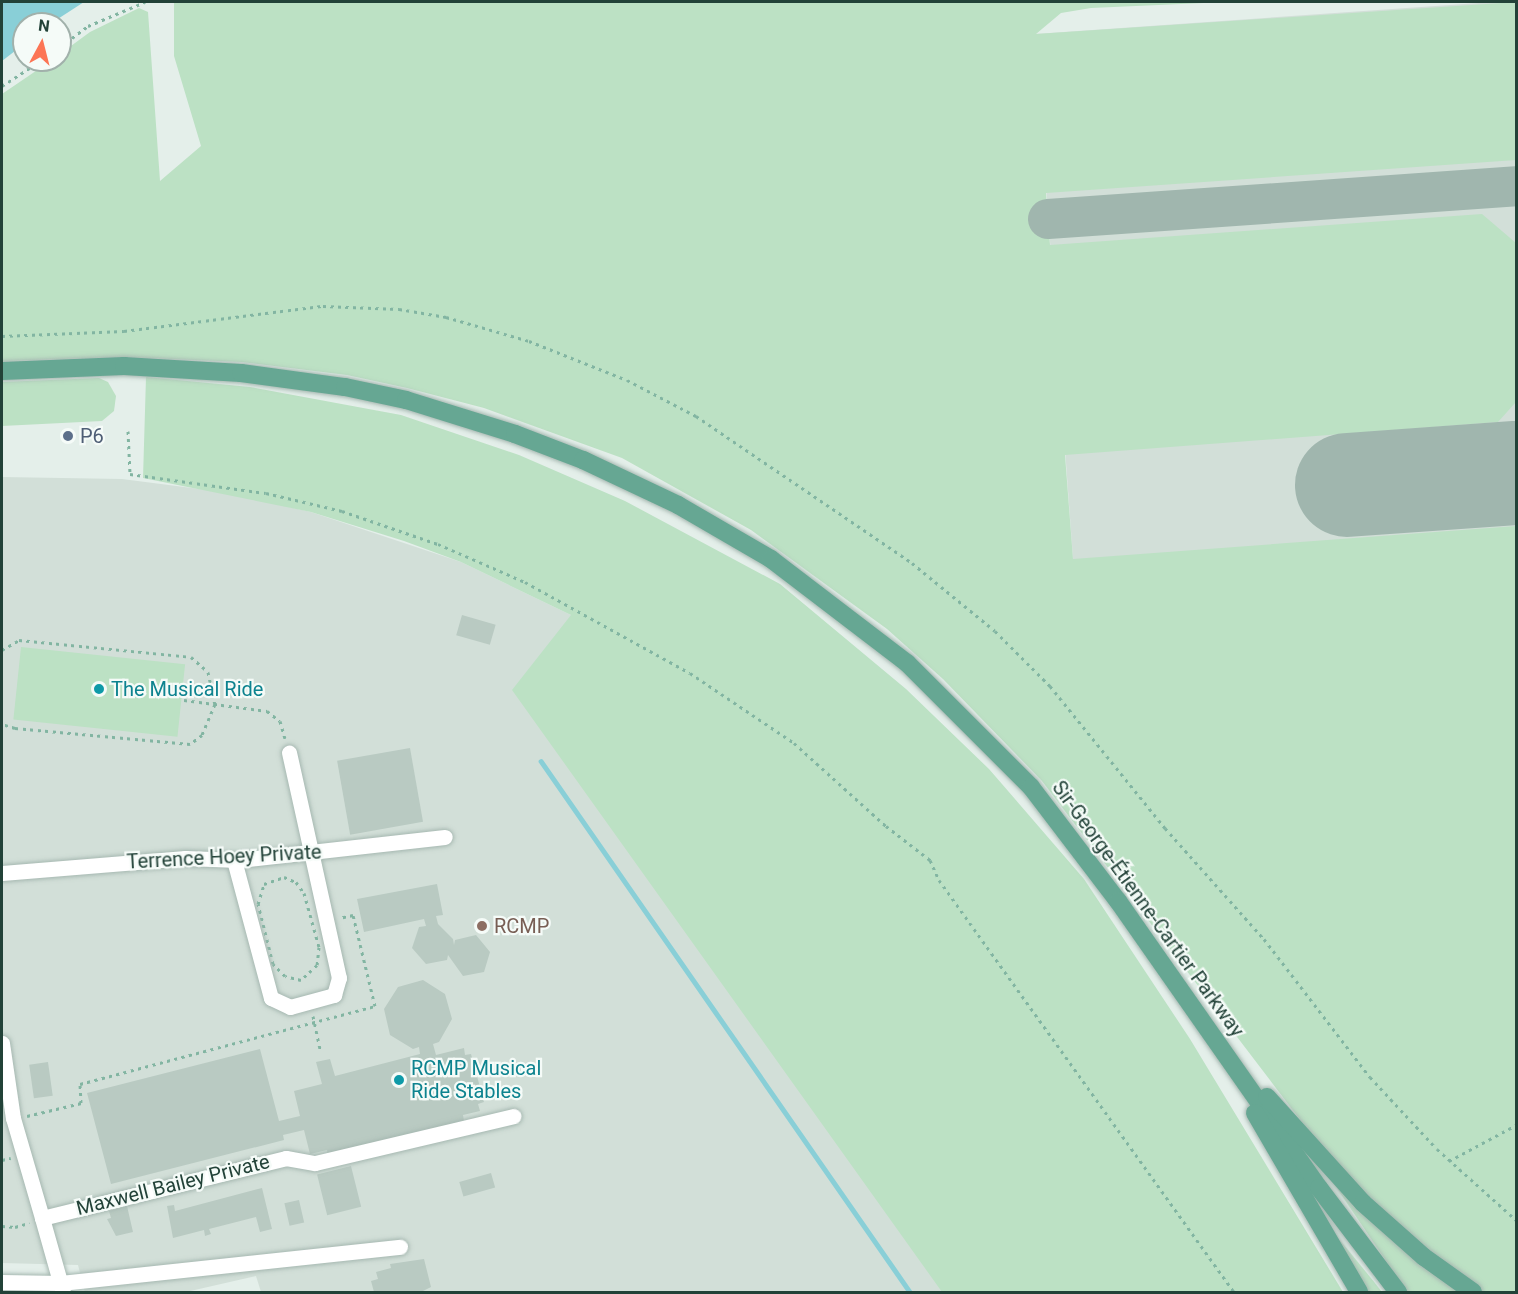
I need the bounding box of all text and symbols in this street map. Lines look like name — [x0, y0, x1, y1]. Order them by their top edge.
north arrow — [12, 12, 72, 72]
text: N — [37, 16, 51, 36]
place label: P6 — [80, 424, 104, 448]
marker: P6 — [61, 429, 75, 443]
place label: The Musical Ride — [111, 677, 263, 701]
marker: The Musical Ride — [92, 682, 106, 696]
street label: Sir-George-Étienne-Cartier Parkway — [1047, 776, 1249, 1042]
street label: Terrence Hoey Private — [126, 840, 322, 874]
place label: RCMP — [494, 914, 549, 938]
marker: RCMP — [475, 919, 489, 933]
place label: RCMP Musical Ride Stables — [411, 1056, 541, 1103]
marker: RCMP Musical Ride Stables — [392, 1073, 406, 1087]
street label: Maxwell Bailey Private — [74, 1149, 272, 1221]

